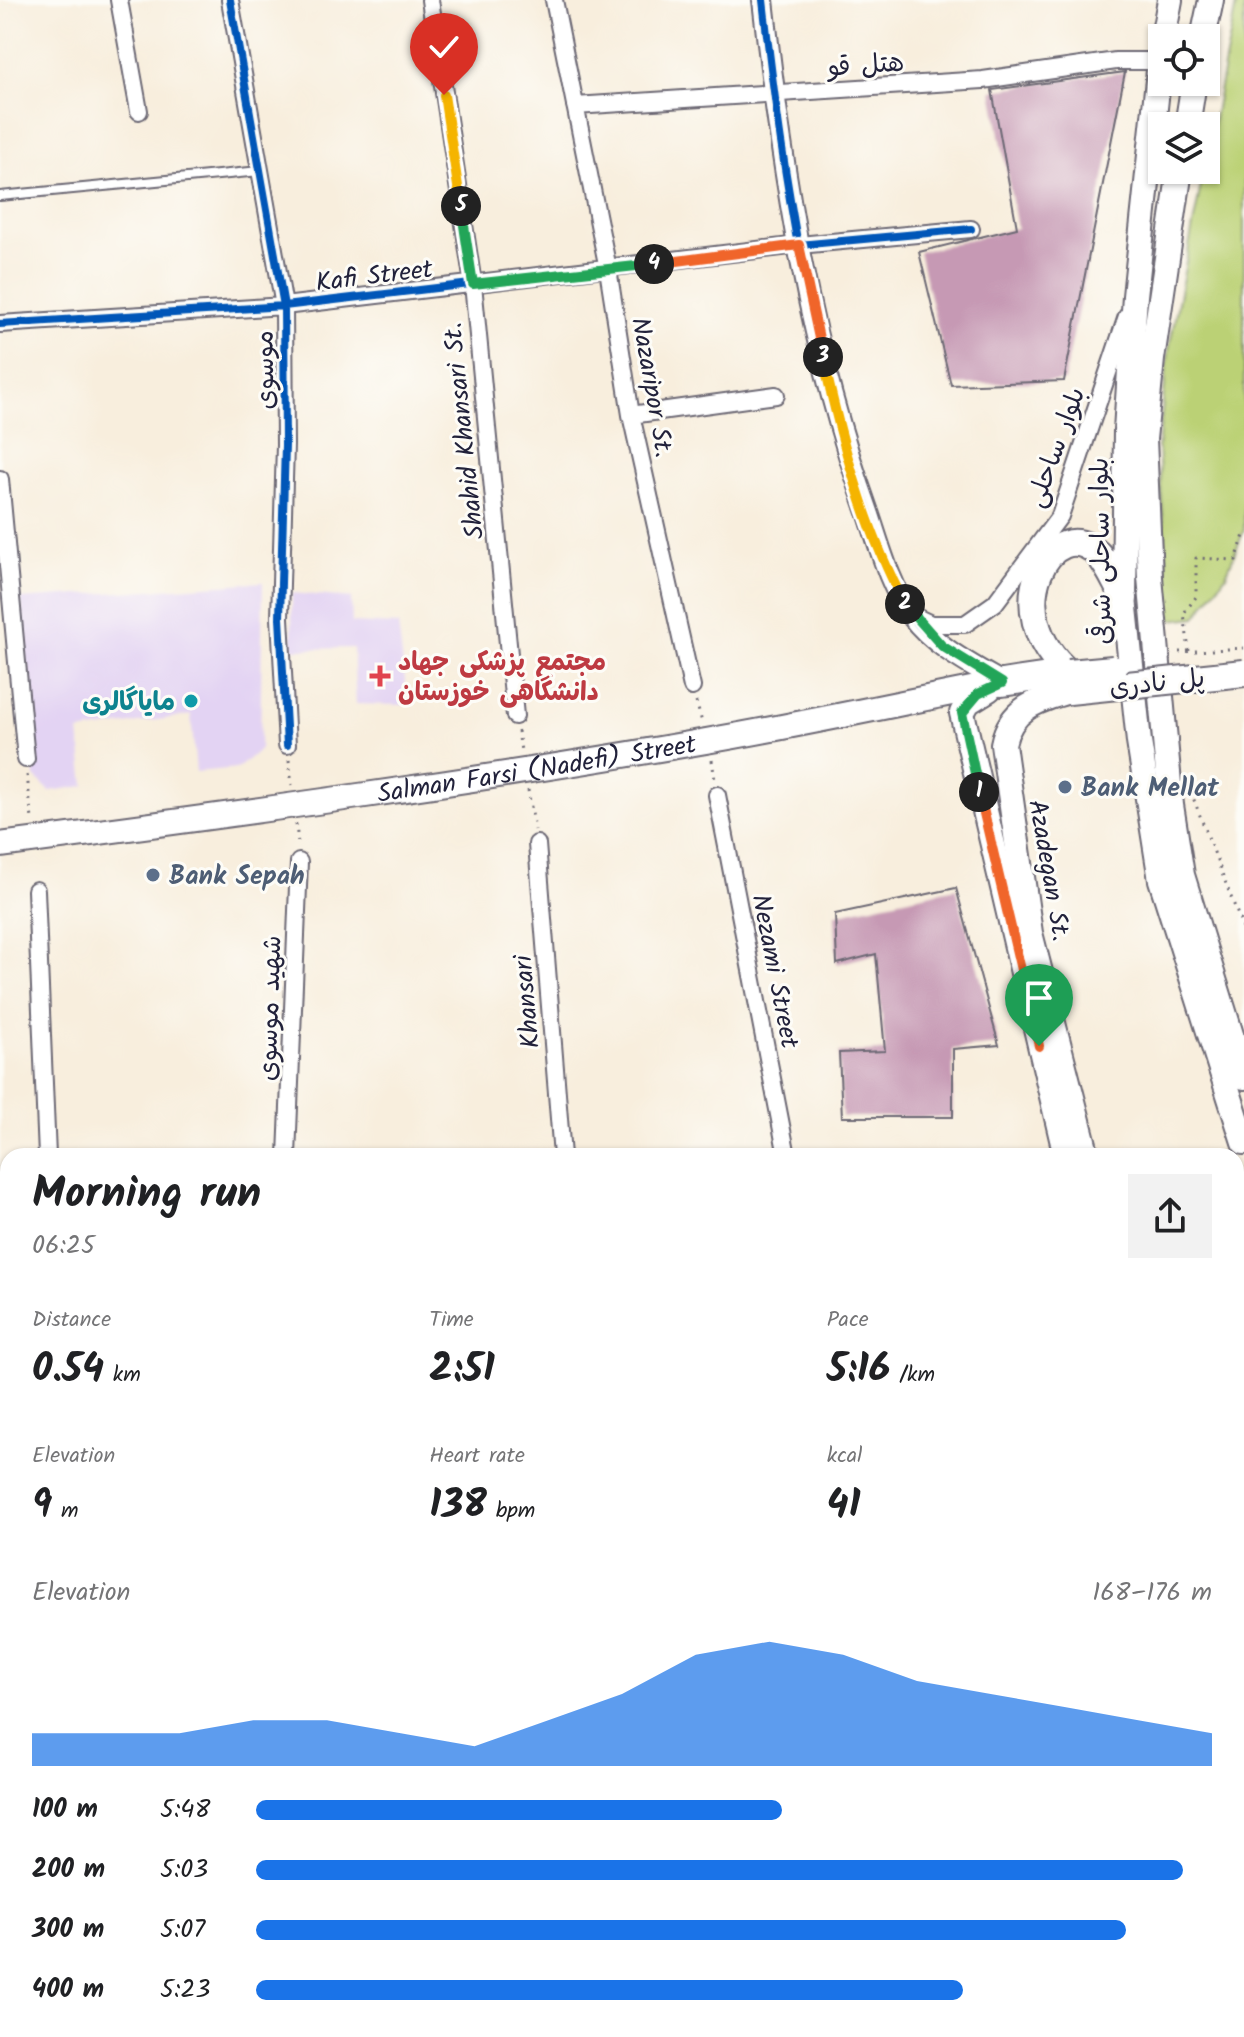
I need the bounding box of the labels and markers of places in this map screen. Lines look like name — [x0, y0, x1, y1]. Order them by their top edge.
pin — [410, 13, 478, 95]
pin: 5 — [441, 186, 481, 226]
pin: 4 — [634, 244, 674, 284]
pin: 3 — [803, 337, 843, 377]
pin: 2 — [885, 584, 925, 624]
place label: مجتمع پزشکی جهاد دانشگاهی خوزستان — [398, 642, 606, 714]
marker: مجتمع پزشکی جهاد دانشگاهی خوزستان — [369, 665, 391, 687]
place label: مایاگالری — [82, 682, 175, 724]
marker: مایاگالری — [182, 692, 200, 710]
place label: Bank Mellat — [1081, 768, 1219, 810]
pin: 1 — [959, 772, 999, 812]
marker: Bank Mellat — [1056, 778, 1074, 796]
place label: Bank Sepah — [169, 856, 305, 898]
marker: Bank Sepah — [144, 866, 162, 884]
pin — [1005, 964, 1073, 1046]

